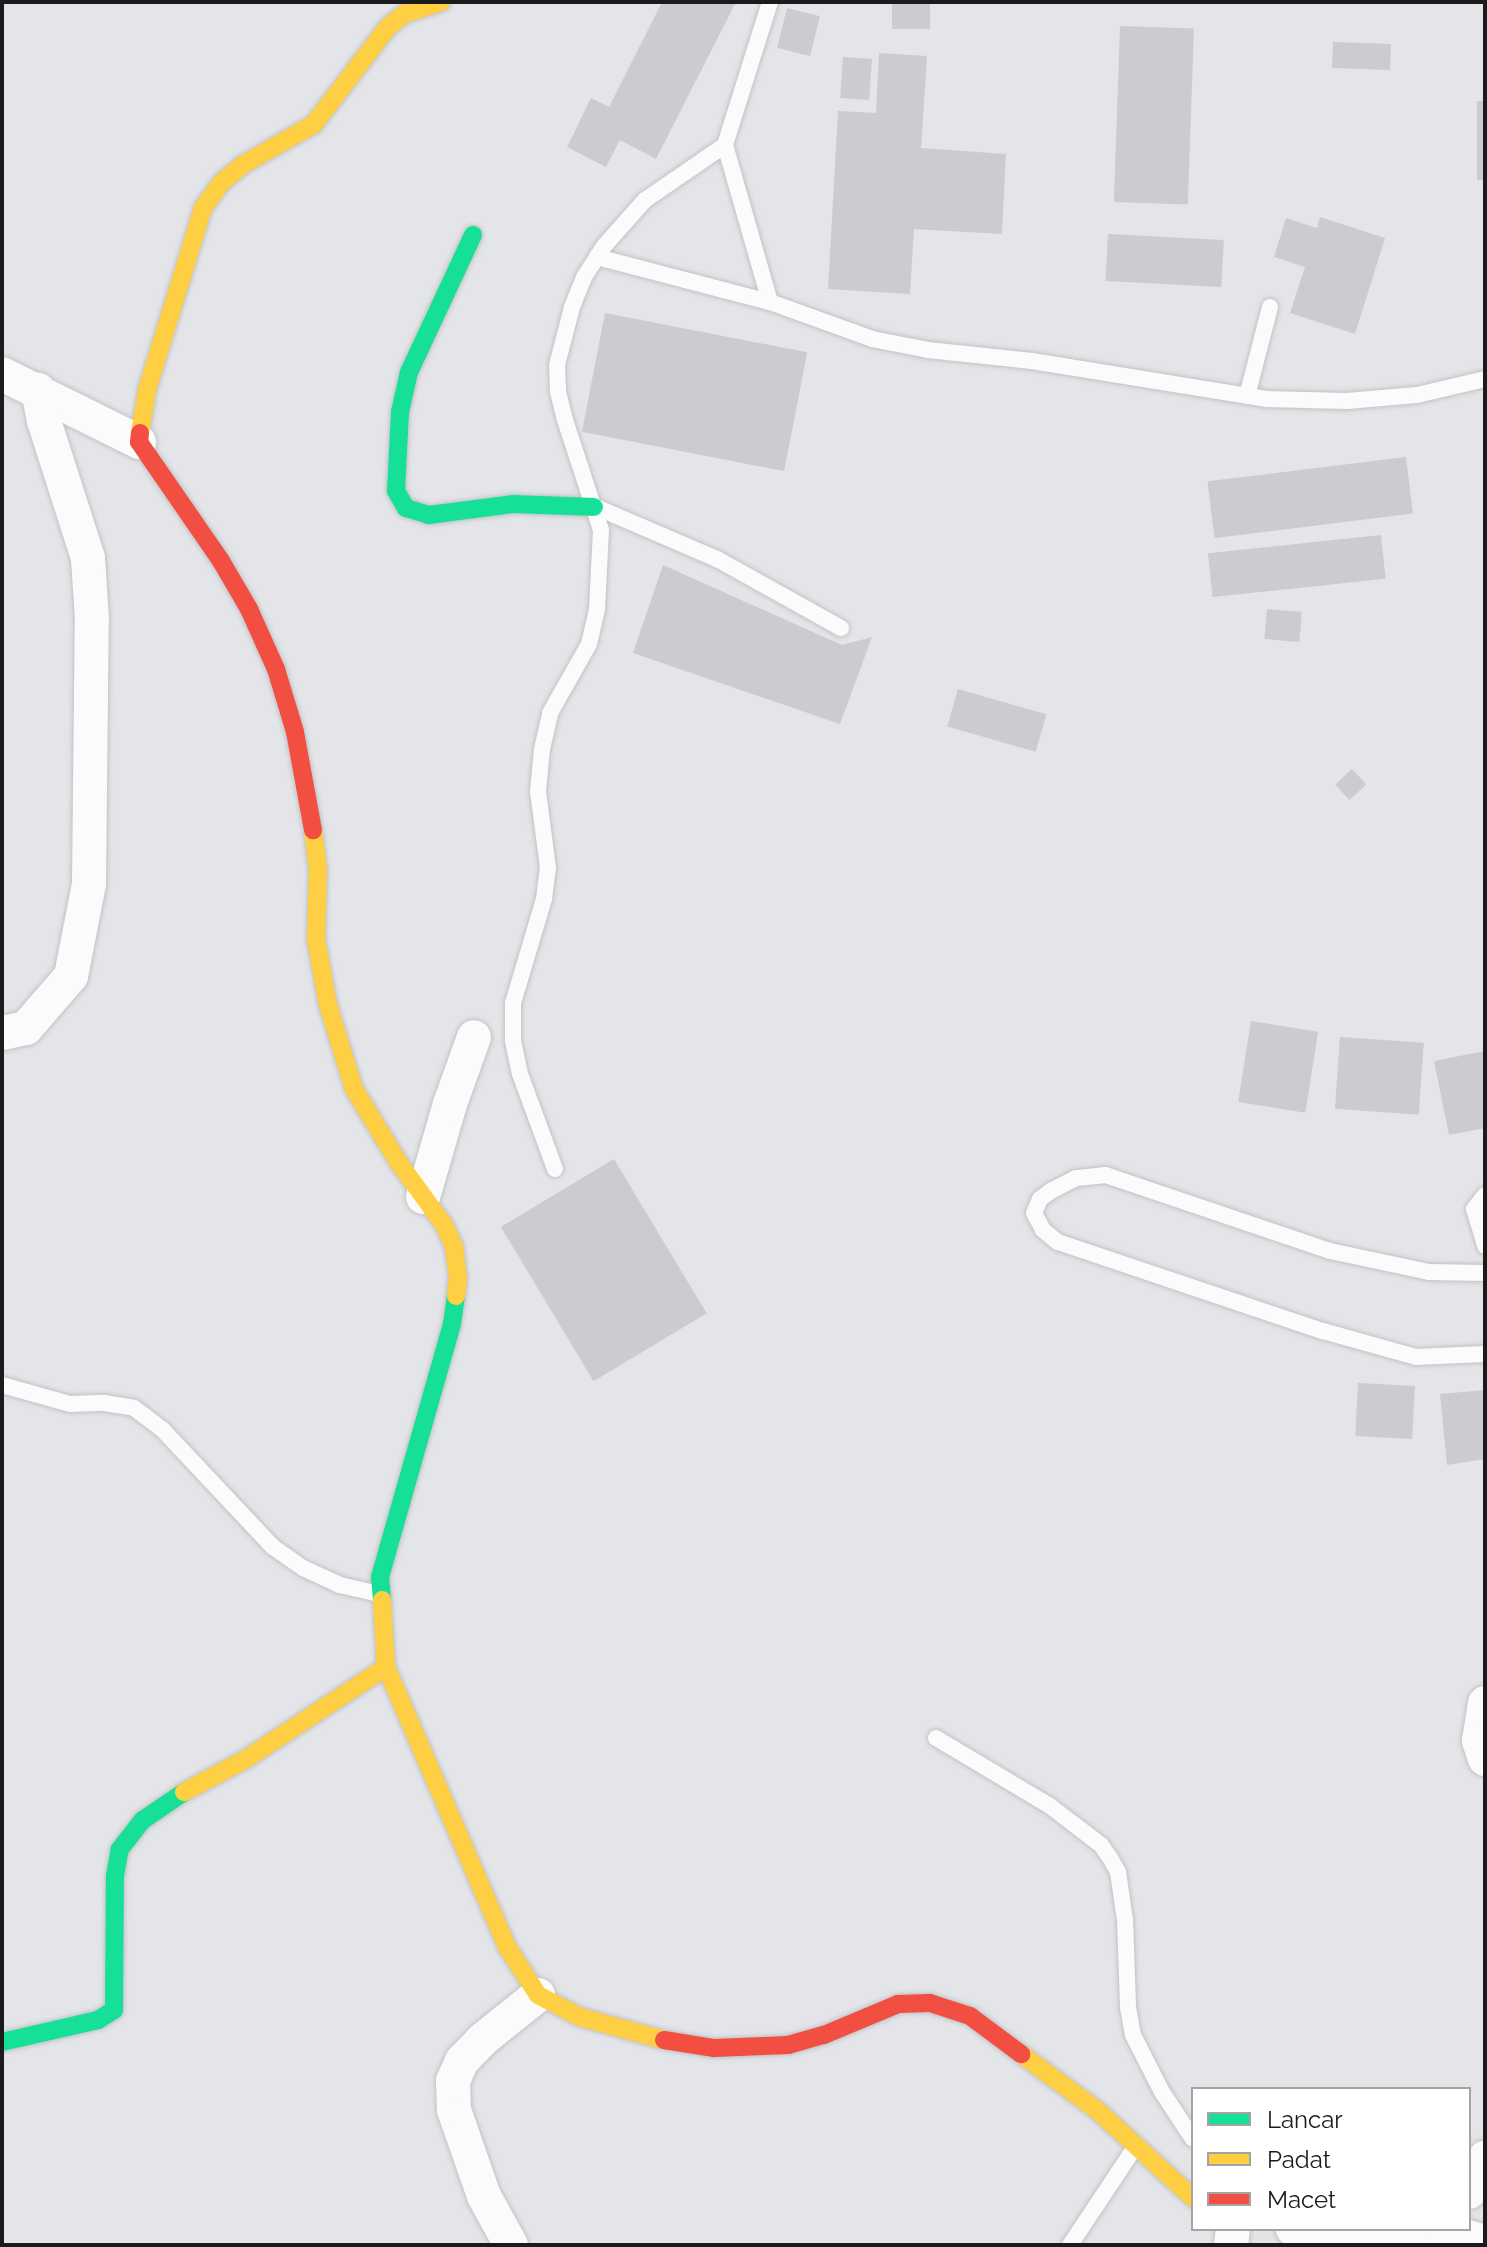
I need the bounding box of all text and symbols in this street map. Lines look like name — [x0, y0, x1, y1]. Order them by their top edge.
legend — [1191, 2087, 1471, 2231]
text: Lancar — [1267, 2105, 1343, 2134]
text: Padat — [1267, 2145, 1331, 2174]
text: Macet — [1267, 2185, 1336, 2214]

